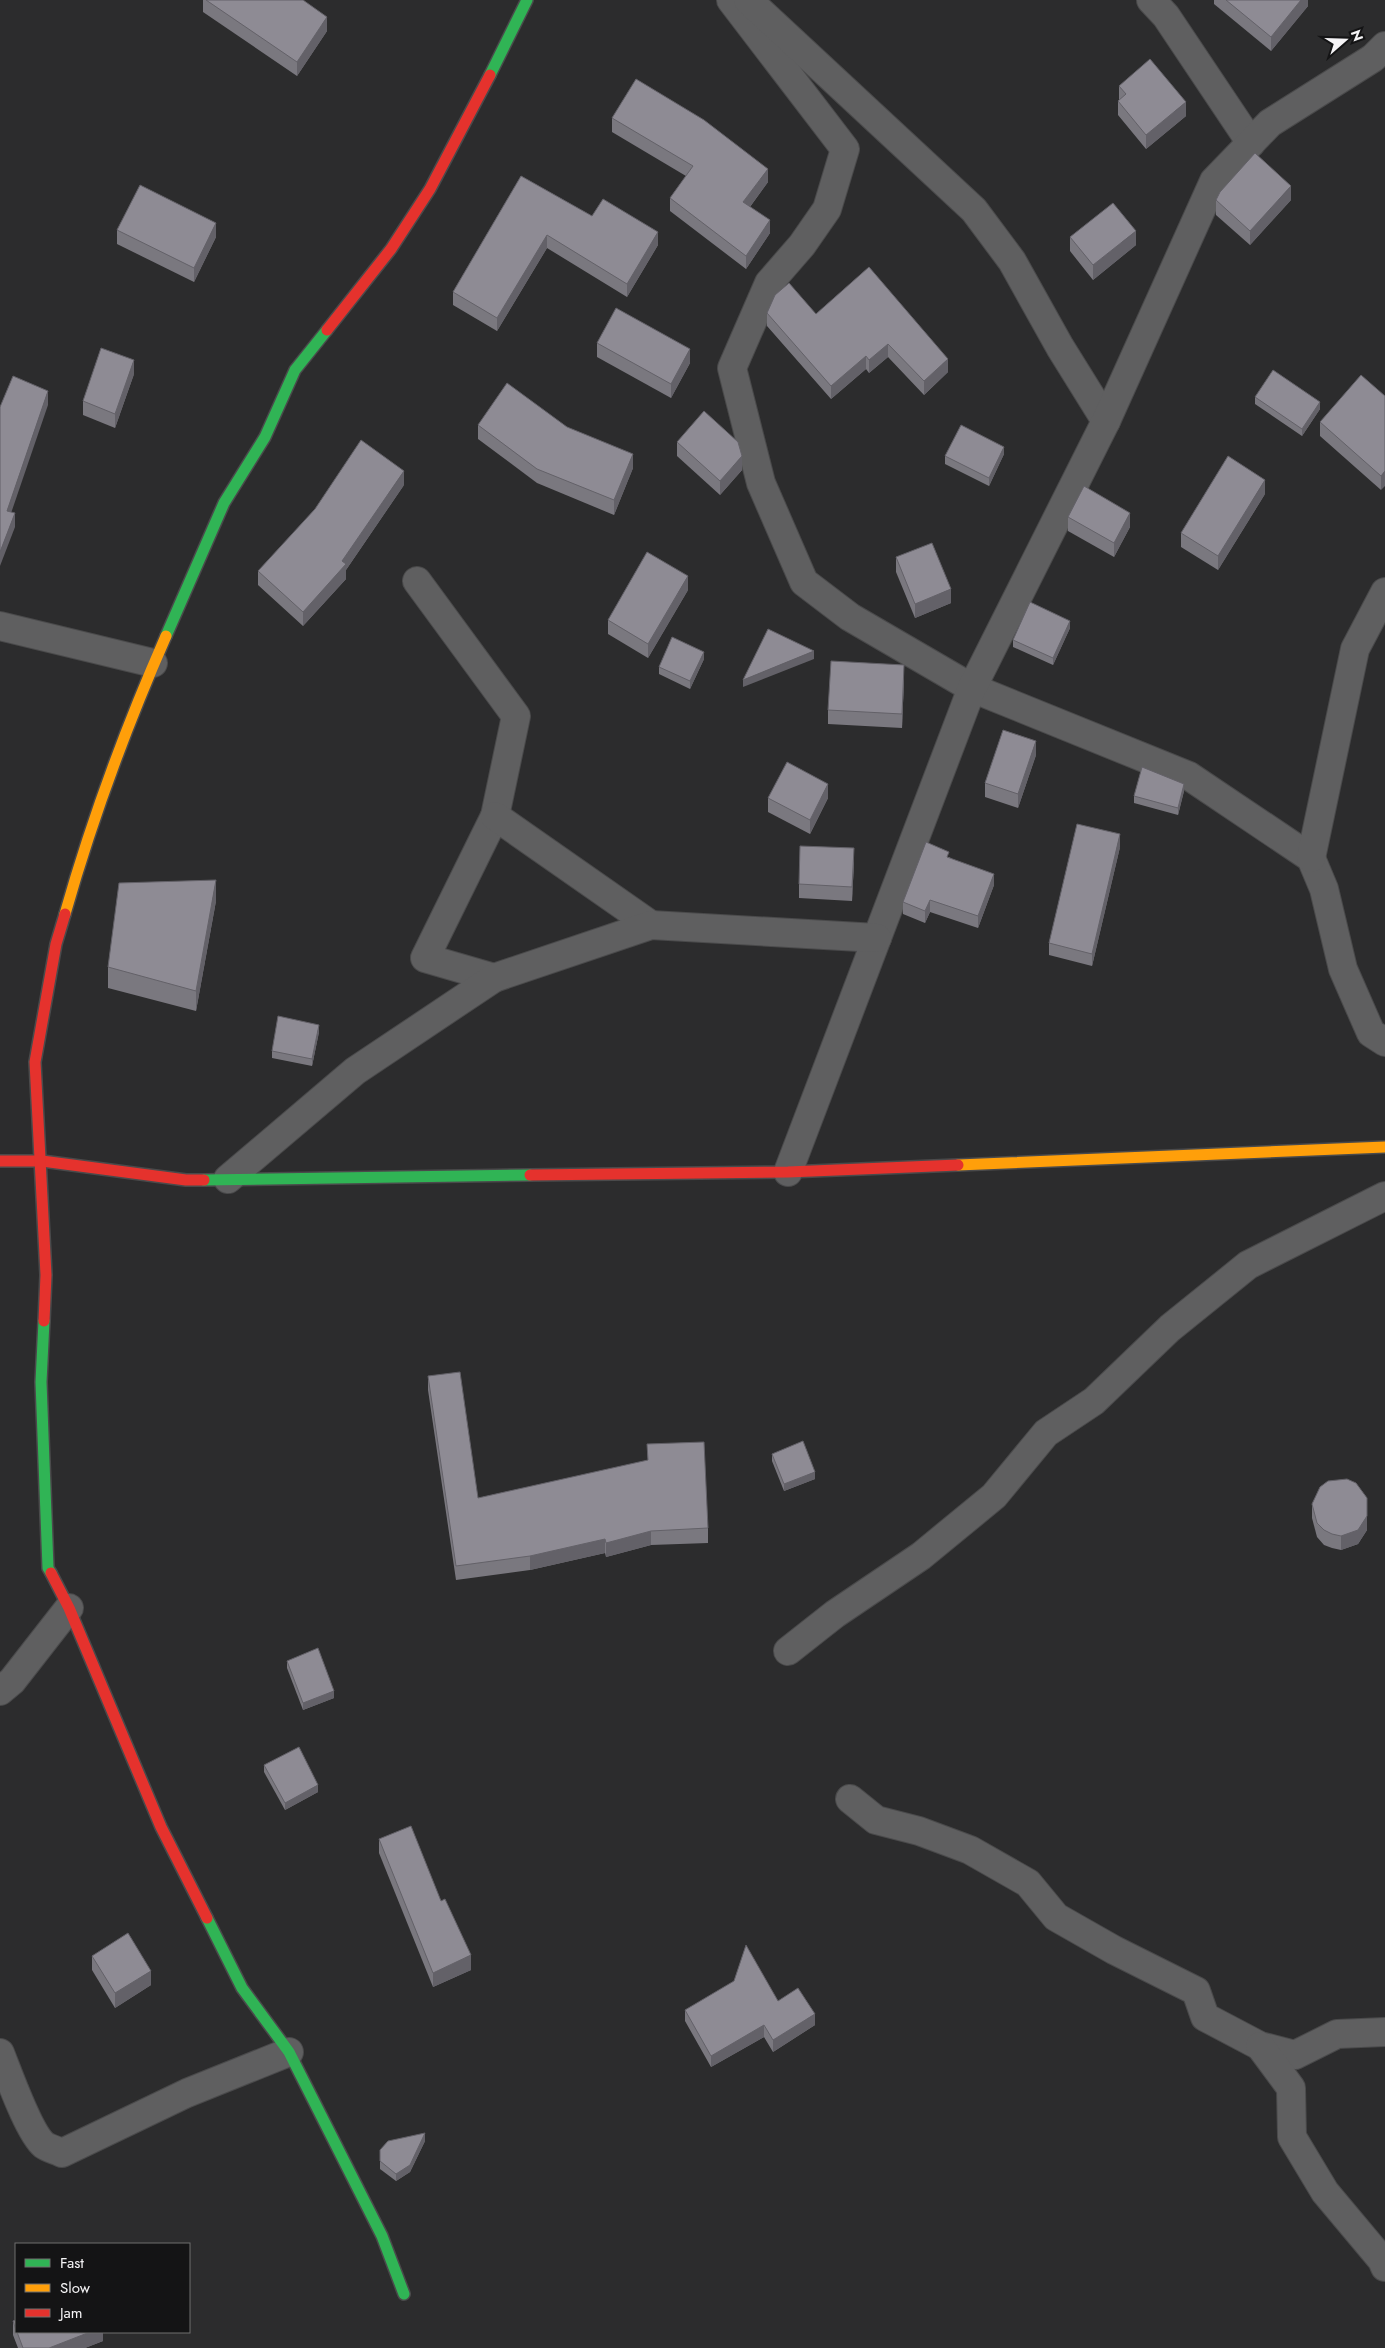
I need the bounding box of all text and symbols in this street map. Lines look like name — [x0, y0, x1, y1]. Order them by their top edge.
north arrow — [1320, 15, 1370, 65]
text: N — [1346, 27, 1369, 44]
legend — [15, 2243, 190, 2333]
text: Fast — [60, 2252, 84, 2274]
text: Slow — [60, 2277, 91, 2299]
text: Jam — [58, 2302, 83, 2324]

